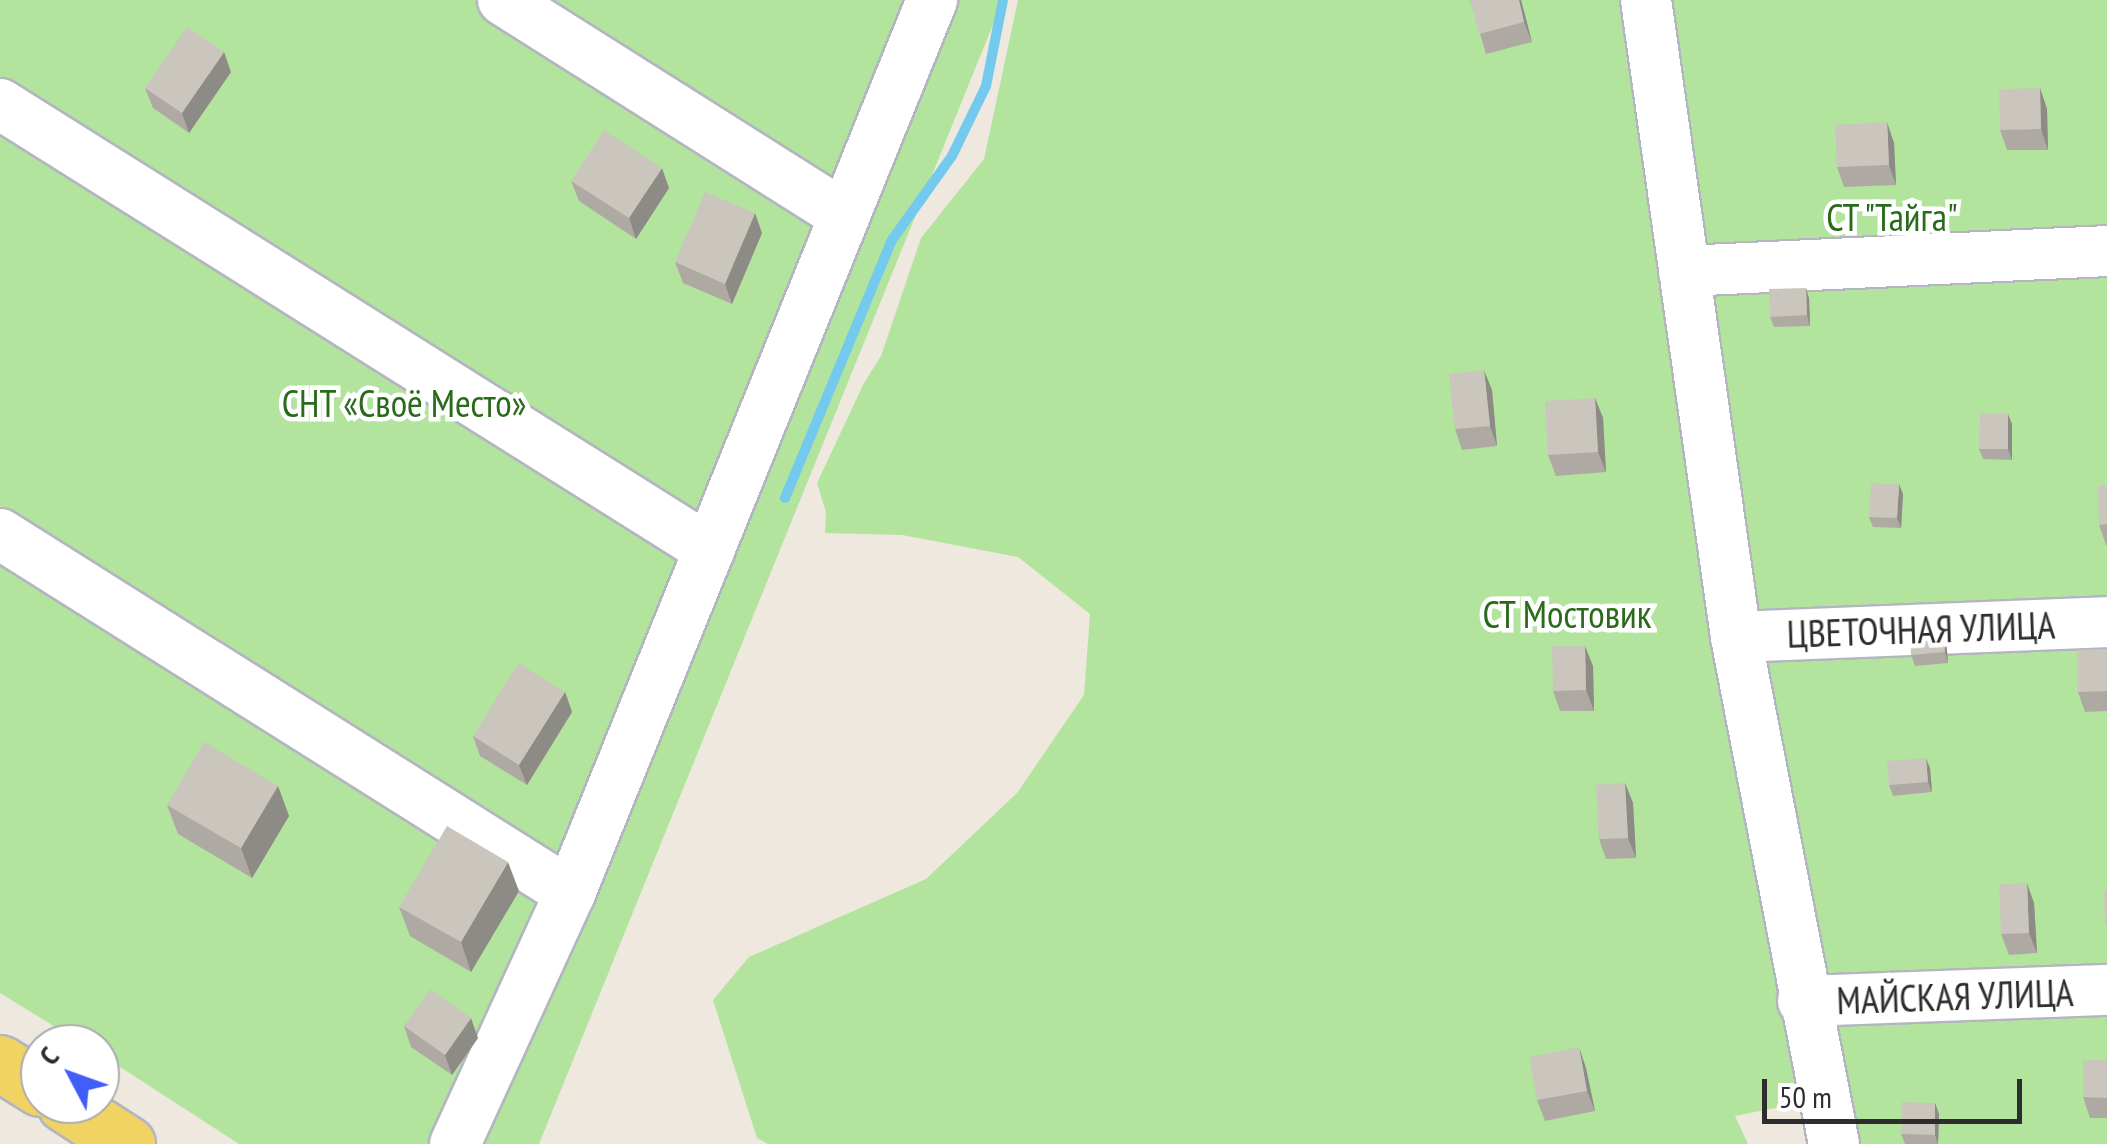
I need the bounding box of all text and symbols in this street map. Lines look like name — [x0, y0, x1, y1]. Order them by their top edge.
park label: СТ "Тайга" — [1824, 194, 1960, 240]
park label: СНТ «Своё Место» — [281, 380, 527, 426]
park label: СТ Мостовик — [1482, 591, 1652, 637]
street label: ЦВЕТОЧНАЯ УЛИЦА — [1786, 602, 2056, 656]
street label: МАЙСКАЯ УЛИЦА — [1835, 969, 2075, 1023]
north arrow — [20, 1024, 120, 1124]
text: С — [30, 1038, 67, 1072]
scale bar — [1767, 1059, 2027, 1121]
text: 50 m — [1779, 1077, 1832, 1116]

